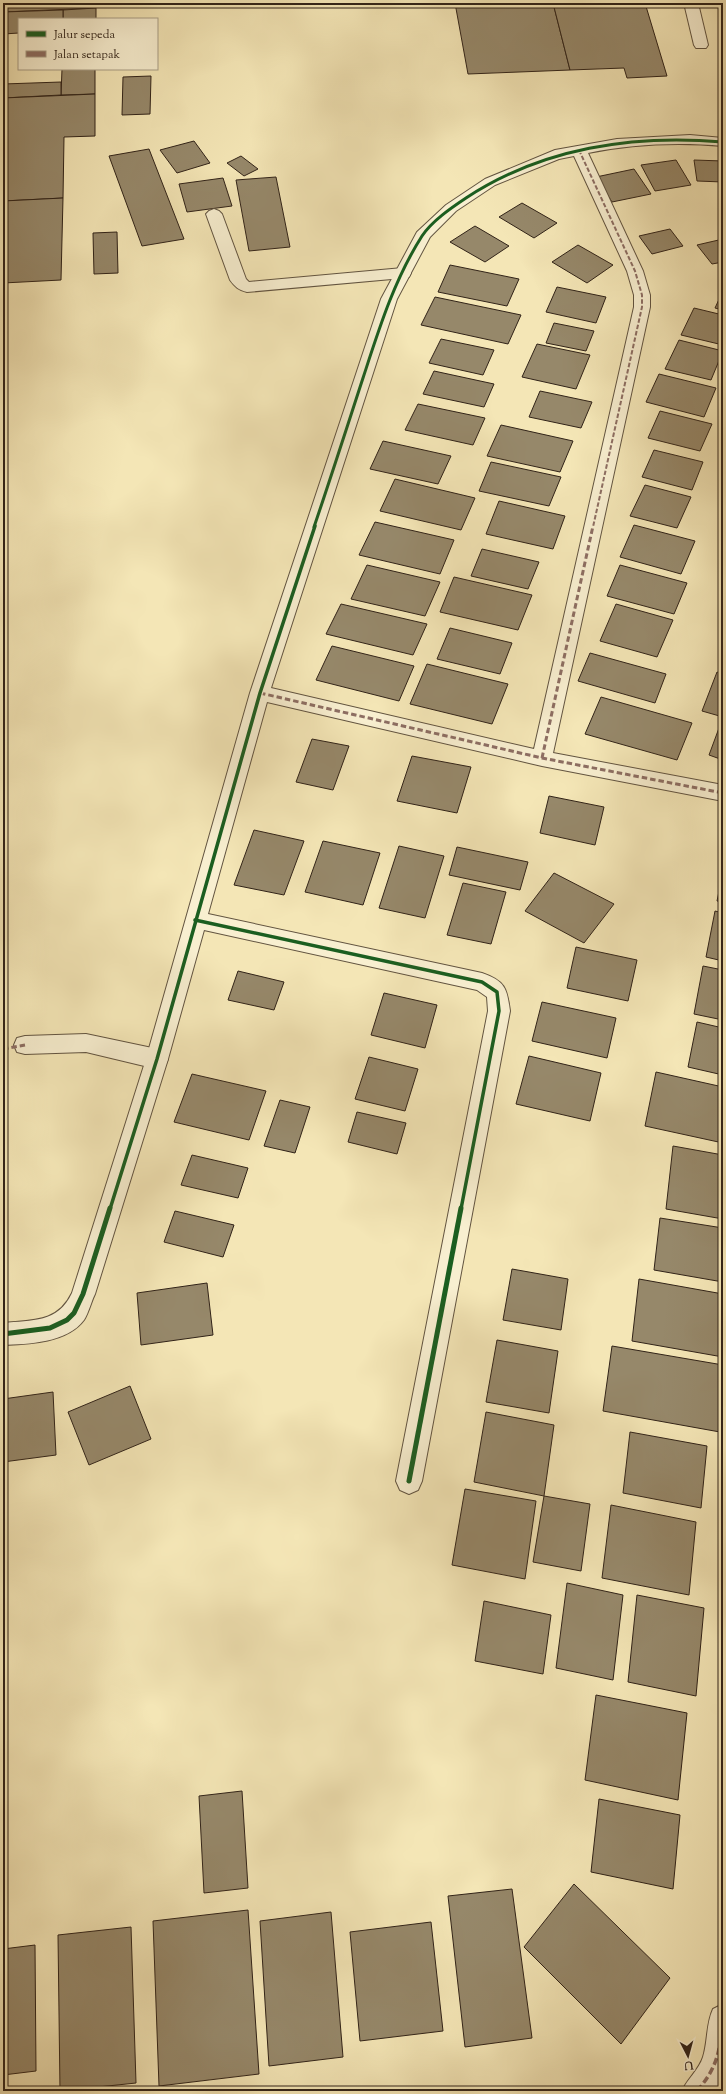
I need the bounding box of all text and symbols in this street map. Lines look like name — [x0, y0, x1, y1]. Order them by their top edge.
legend — [18, 18, 158, 70]
text: Jalur sepeda — [53, 26, 115, 44]
text: Jalan setapak — [53, 46, 120, 64]
north arrow — [668, 2036, 708, 2076]
text: U — [684, 2056, 695, 2073]

